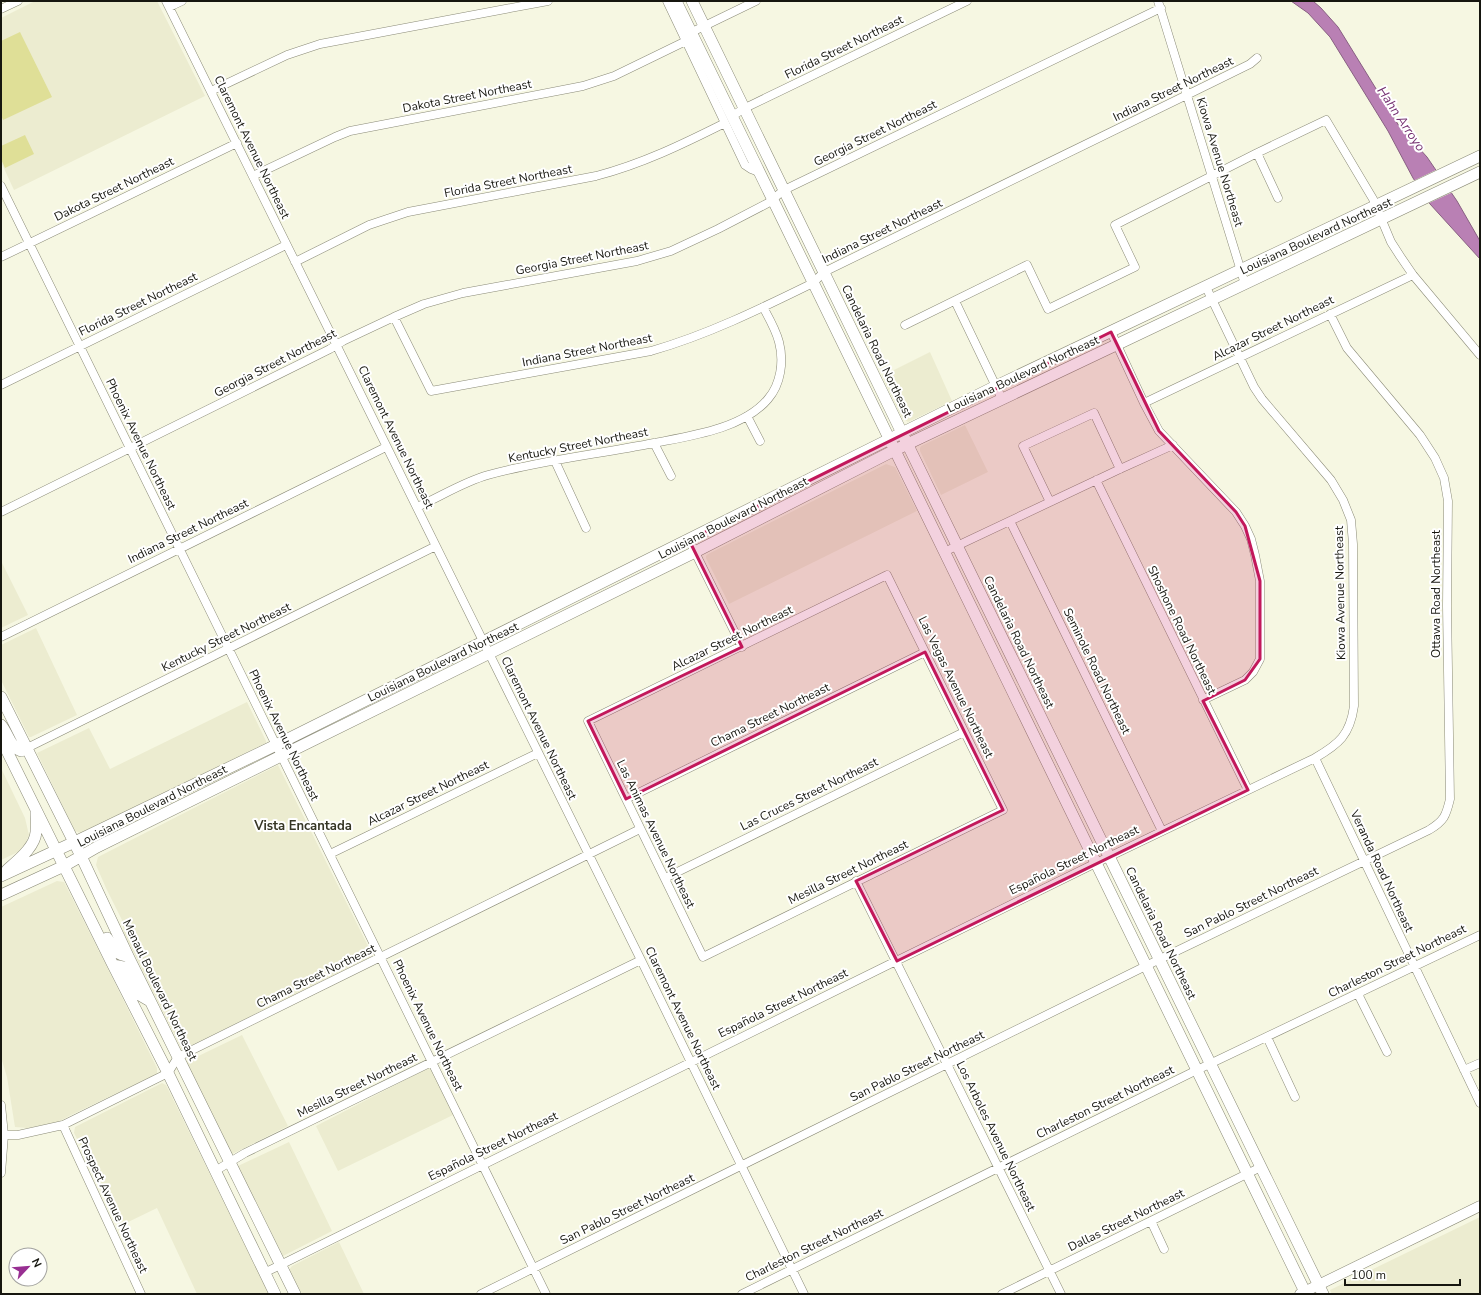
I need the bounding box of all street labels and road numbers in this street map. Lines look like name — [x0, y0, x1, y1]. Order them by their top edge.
street label: Florida Street Northeast — [782, 11, 907, 83]
street label: Indiana Street Northeast — [1110, 53, 1237, 125]
street label: Claremont Avenue Northeast — [210, 73, 294, 222]
street label: Dakota Street Northeast — [401, 75, 534, 116]
street label: Georgia Street Northeast — [811, 96, 940, 170]
street label: Kiowa Avenue Northeast — [1193, 96, 1247, 229]
street label: Dakota Street Northeast — [52, 153, 177, 225]
street label: Florida Street Northeast — [443, 161, 574, 201]
street label: Louisiana Boulevard Northeast — [1238, 193, 1395, 278]
street label: Indiana Street Northeast — [819, 195, 946, 267]
street label: Georgia Street Northeast — [514, 237, 651, 279]
street label: Florida Street Northeast — [76, 268, 201, 340]
street label: Candelaria Road Northeast — [838, 282, 916, 421]
street label: Alcazar Street Northeast — [1210, 291, 1337, 364]
street label: Georgia Street Northeast — [211, 325, 339, 401]
street label: Indiana Street Northeast — [521, 329, 654, 370]
street label: Louisiana Boulevard Northeast — [945, 331, 1102, 416]
street label: Claremont Avenue Northeast — [354, 363, 438, 512]
street label: Phoenix Avenue Northeast — [102, 376, 180, 513]
street label: Kentucky Street Northeast — [507, 423, 650, 466]
street label: Louisiana Boulevard Northeast — [656, 473, 811, 563]
street label: Indiana Street Northeast — [125, 495, 252, 567]
street label: Kiowa Avenue Northeast — [1331, 525, 1349, 660]
street label: Ottawa Road Northeast — [1428, 529, 1444, 658]
street label: Shoshone Road Northeast — [1144, 563, 1220, 698]
street label: Candelaria Road Northeast — [980, 573, 1058, 712]
street label: Kentucky Street Northeast — [159, 598, 294, 675]
street label: Alcazar Street Northeast — [669, 601, 796, 674]
street label: Seminole Road Northeast — [1060, 605, 1135, 737]
street label: Las Vegas Avenue Northeast — [915, 614, 998, 761]
street label: Louisiana Boulevard Northeast — [365, 618, 522, 706]
street label: Claremont Avenue Northeast — [497, 654, 581, 803]
street label: Phoenix Avenue Northeast — [245, 667, 323, 804]
street label: Chama Street Northeast — [708, 679, 833, 751]
street label: Las Cruces Street Northeast — [738, 753, 881, 834]
street label: Alcazar Street Northeast — [365, 756, 492, 829]
street label: Las Animas Avenue Northeast — [613, 757, 699, 912]
street label: Louisiana Boulevard Northeast — [75, 761, 230, 851]
street label: Veranda Road Northeast — [1346, 807, 1418, 935]
street label: Española Street Northeast — [1007, 821, 1142, 898]
street label: Mesilla Street Northeast — [785, 836, 911, 908]
street label: San Pablo Street Northeast — [1181, 862, 1321, 941]
street label: Candelaria Road Northeast — [1122, 864, 1200, 1003]
street label: Menaul Boulevard Northeast — [119, 917, 202, 1064]
street label: Charleston Street Northeast — [1325, 920, 1469, 1001]
street label: Chama Street Northeast — [254, 940, 379, 1012]
street label: Claremont Avenue Northeast — [641, 944, 725, 1093]
street label: Phoenix Avenue Northeast — [389, 957, 467, 1094]
street label: Española Street Northeast — [716, 964, 851, 1041]
street label: San Pablo Street Northeast — [847, 1026, 987, 1105]
street label: Mesilla Street Northeast — [294, 1049, 420, 1121]
street label: Los Arboles Avenue Northeast — [953, 1058, 1040, 1214]
street label: Charleston Street Northeast — [1033, 1061, 1177, 1142]
street label: Española Street Northeast — [426, 1107, 561, 1184]
street label: Prospect Avenue Northeast — [74, 1134, 152, 1276]
street label: San Pablo Street Northeast — [557, 1169, 697, 1248]
street label: Dallas Street Northeast — [1065, 1185, 1187, 1255]
street label: Charleston Street Northeast — [742, 1204, 886, 1285]

